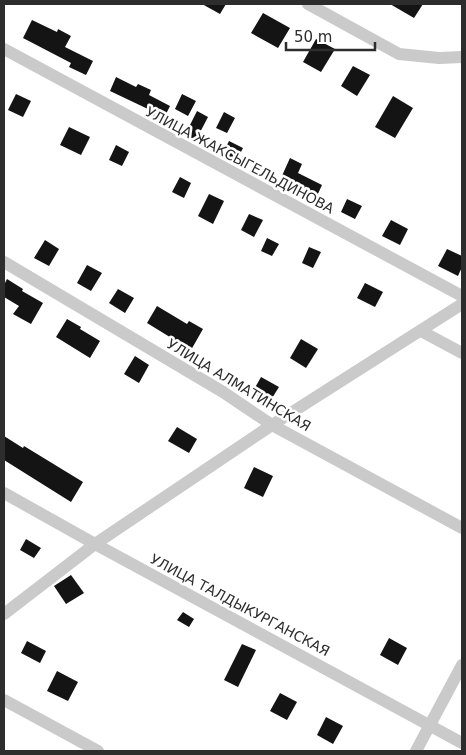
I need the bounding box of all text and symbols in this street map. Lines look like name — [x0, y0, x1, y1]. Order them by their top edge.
scale bar — [286, 20, 375, 52]
text: 50 m — [294, 28, 332, 46]
street label: УЛИЦА ЖАКСЫГЕЛЬДИНОВА — [143, 103, 337, 217]
street label: УЛИЦА АЛМАТИНСКАЯ — [164, 336, 314, 434]
street label: УЛИЦА ТАЛДЫКУРГАНСКАЯ — [148, 551, 332, 659]

